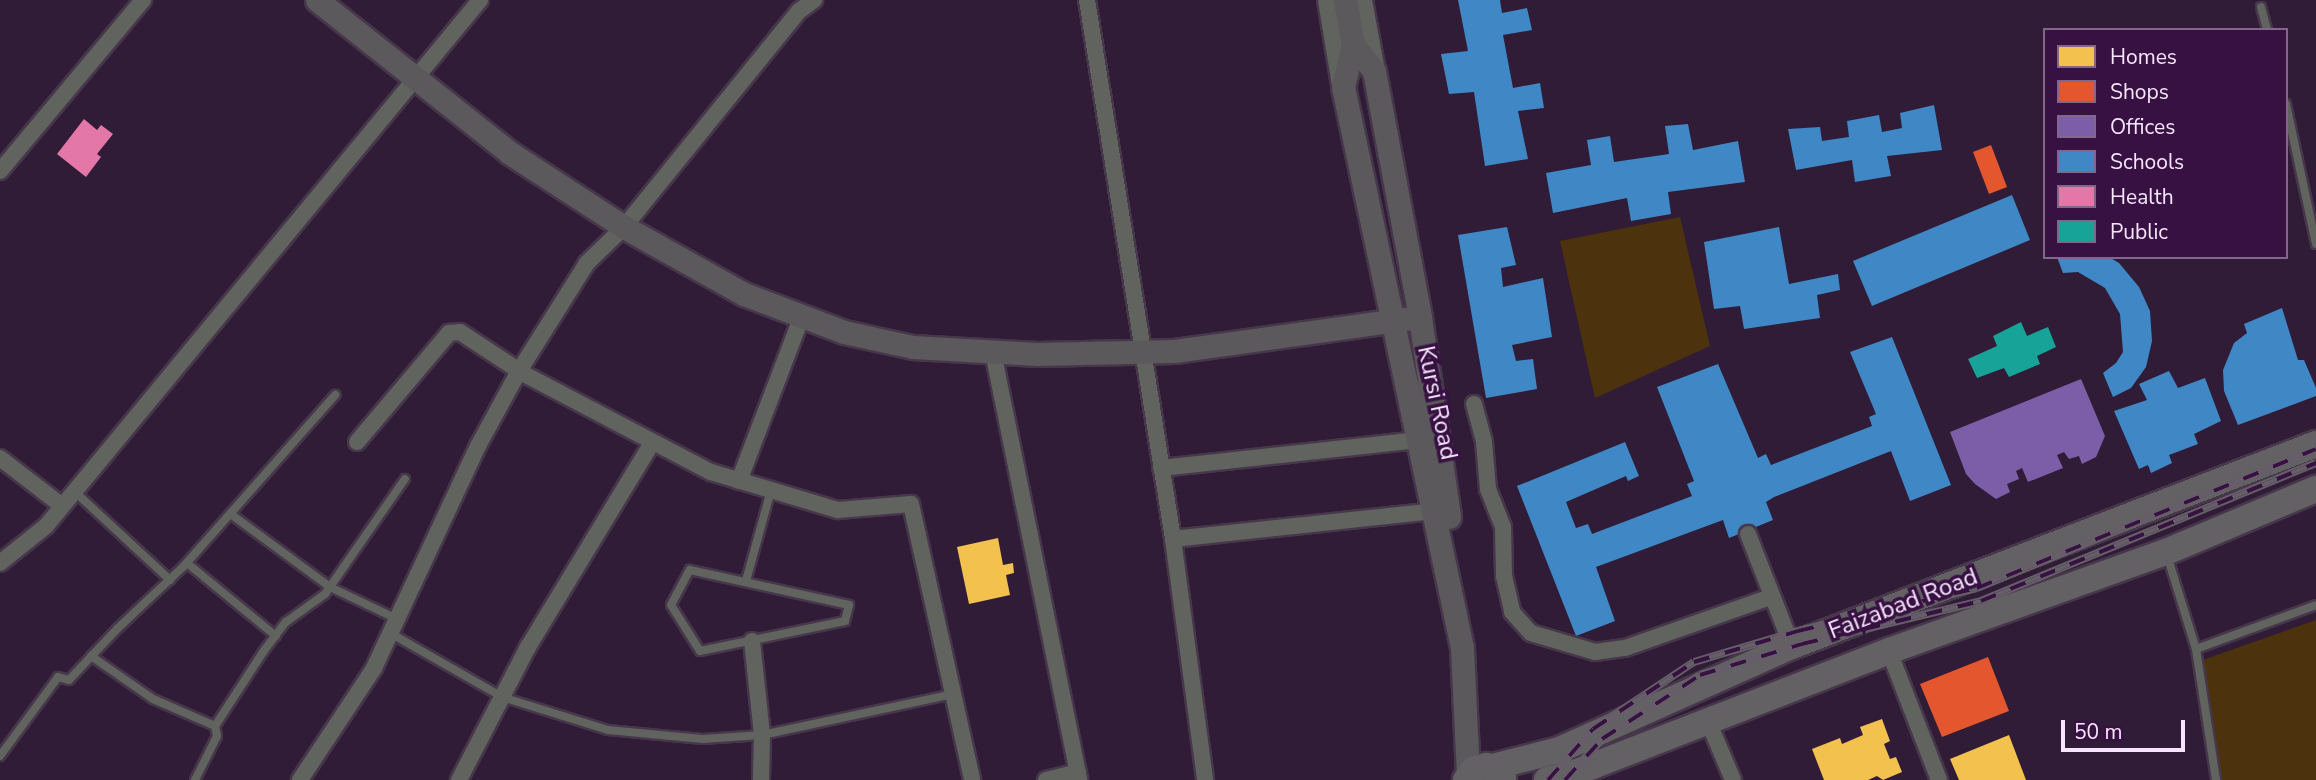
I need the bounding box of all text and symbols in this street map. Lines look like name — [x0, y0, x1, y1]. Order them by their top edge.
legend — [2043, 28, 2288, 259]
text: Homes — [2110, 43, 2177, 71]
text: Shops — [2110, 78, 2169, 106]
text: Offices — [2110, 113, 2175, 141]
text: Schools — [2110, 148, 2184, 176]
text: Health — [2110, 183, 2174, 211]
text: Public — [2110, 218, 2168, 246]
street label: Kursi Road — [1411, 343, 1463, 463]
street label: Faizabad Road — [1824, 562, 1982, 646]
scale bar — [2064, 706, 2188, 750]
text: 50 m — [2074, 718, 2123, 746]

